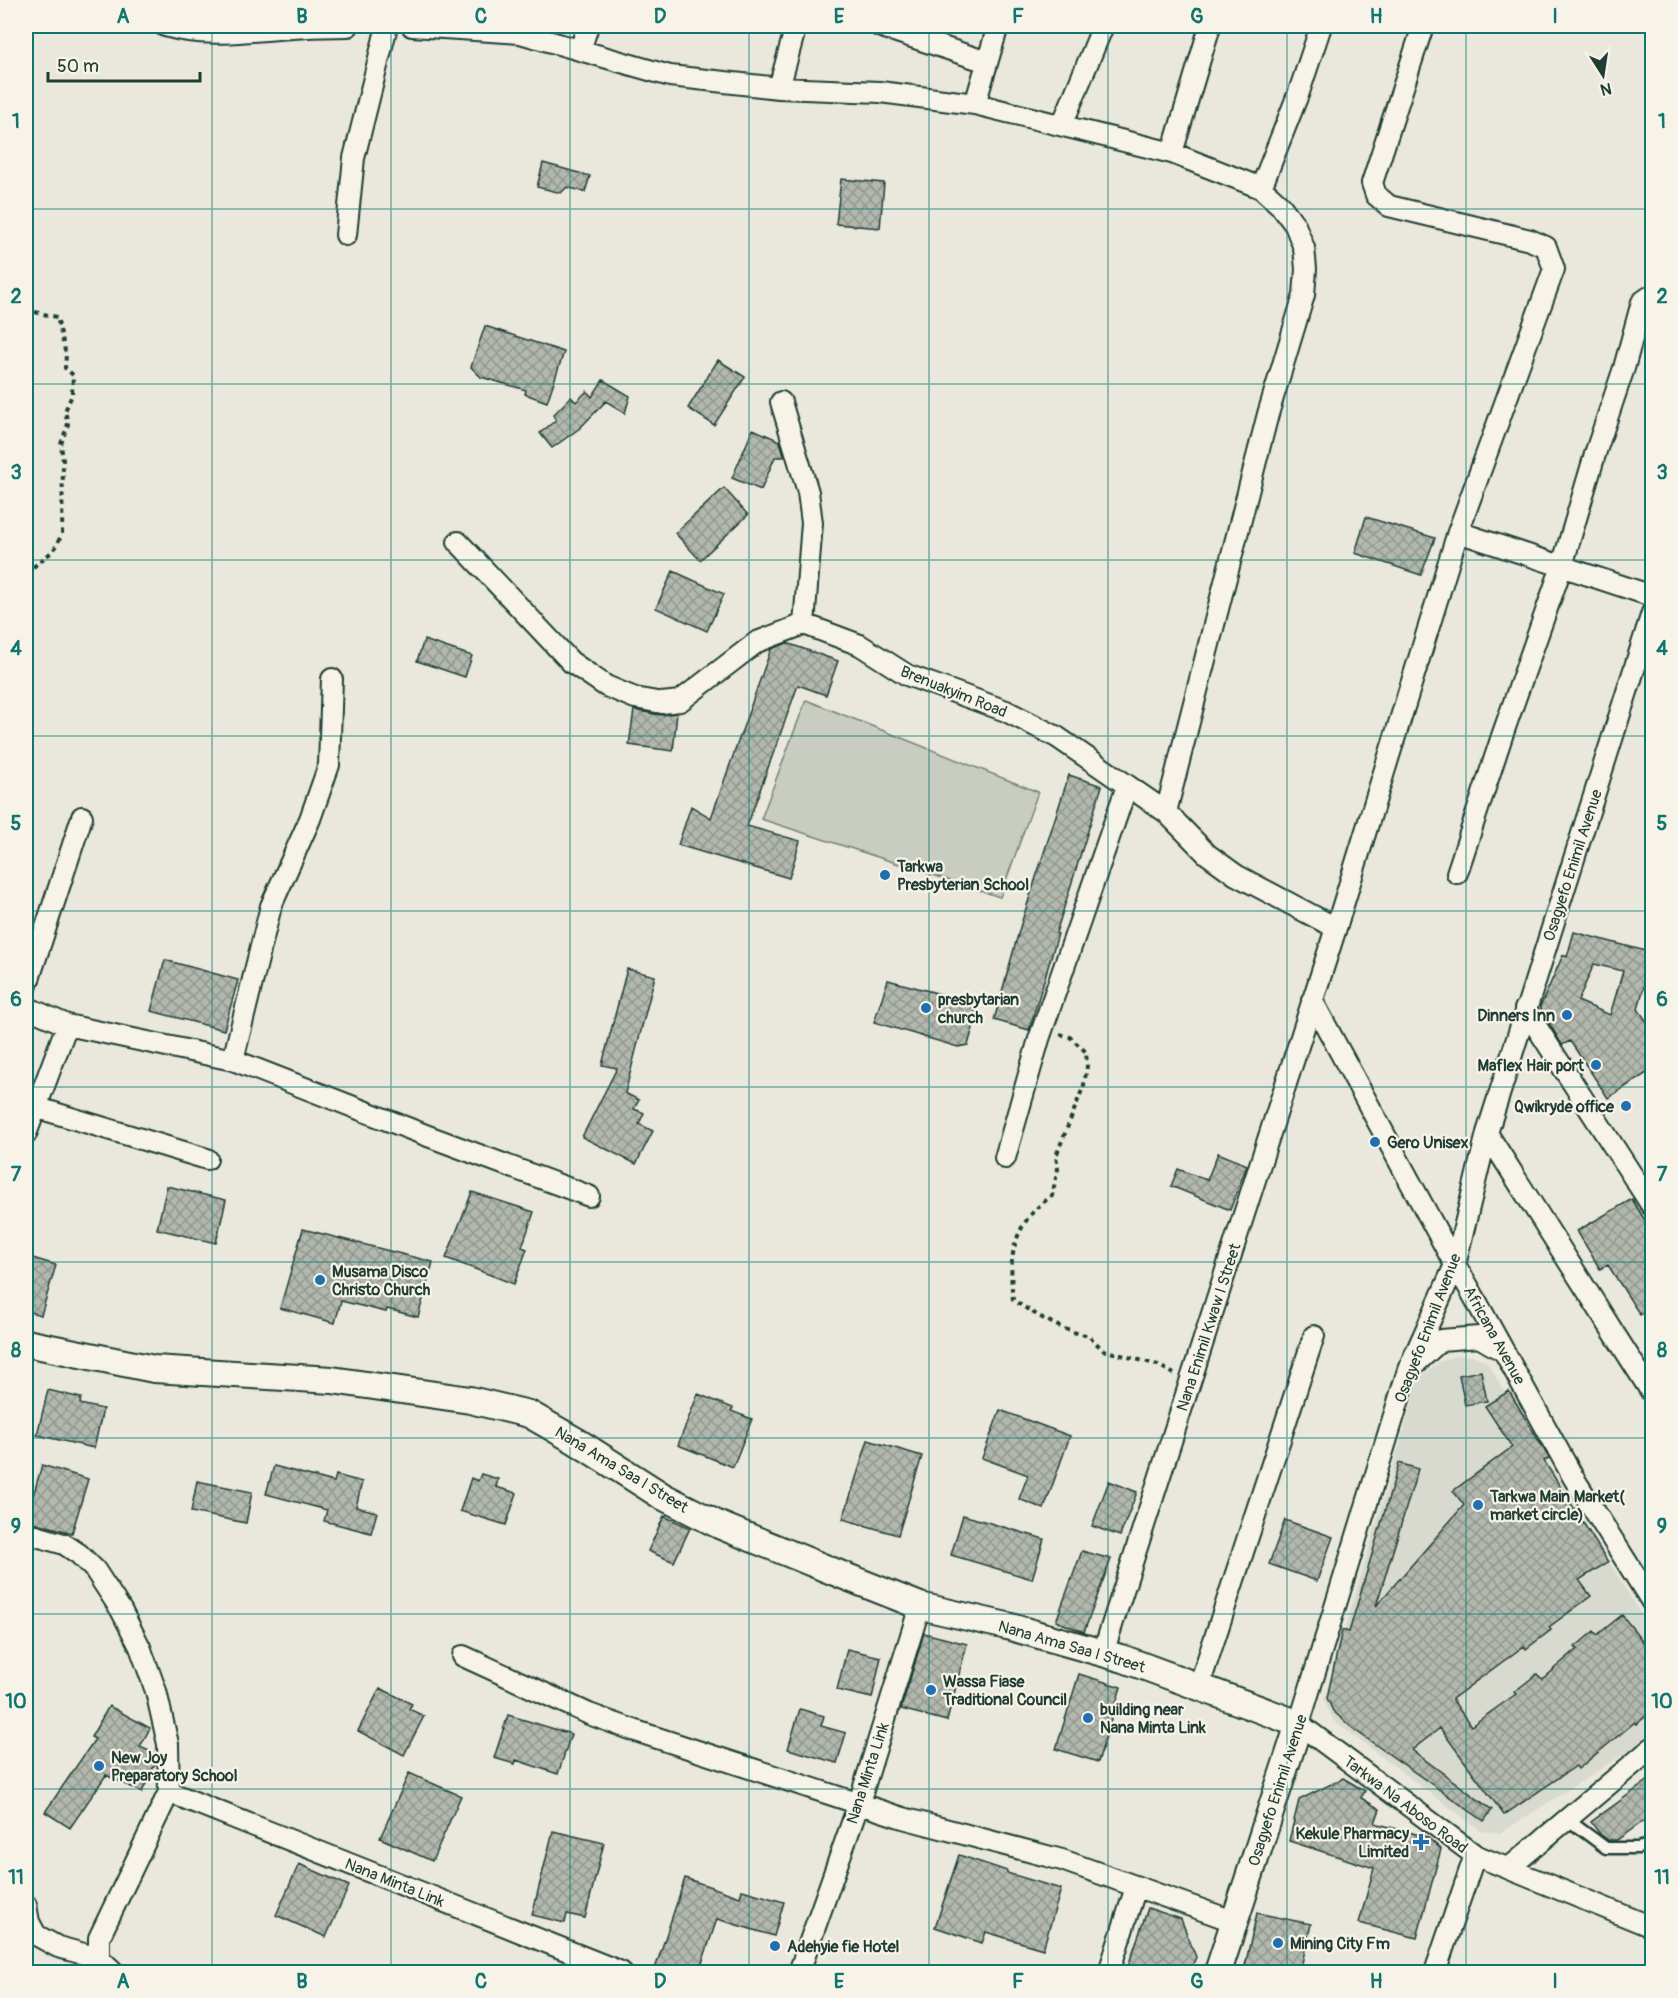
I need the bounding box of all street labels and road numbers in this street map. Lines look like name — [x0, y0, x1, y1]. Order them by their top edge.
street label: Brenuakyim Road — [897, 661, 1010, 722]
street label: Osagyefo Enimil Avenue — [1539, 787, 1607, 944]
street label: Nana Enimil Kwaw I Street — [1172, 1240, 1246, 1414]
street label: Osagyefo Enimil Avenue — [1390, 1251, 1466, 1406]
street label: Africana Avenue — [1459, 1283, 1530, 1388]
street label: Nana Ama Saa I Street — [551, 1422, 692, 1518]
street label: Nana Ama Saa I Street — [996, 1616, 1148, 1678]
street label: Osagyefo Enimil Avenue — [1244, 1712, 1312, 1869]
street label: Nana Minta Link — [842, 1720, 894, 1827]
street label: Tarkwa Na Aboso Road — [1339, 1752, 1471, 1858]
street label: Nana Minta Link — [342, 1854, 448, 1912]

